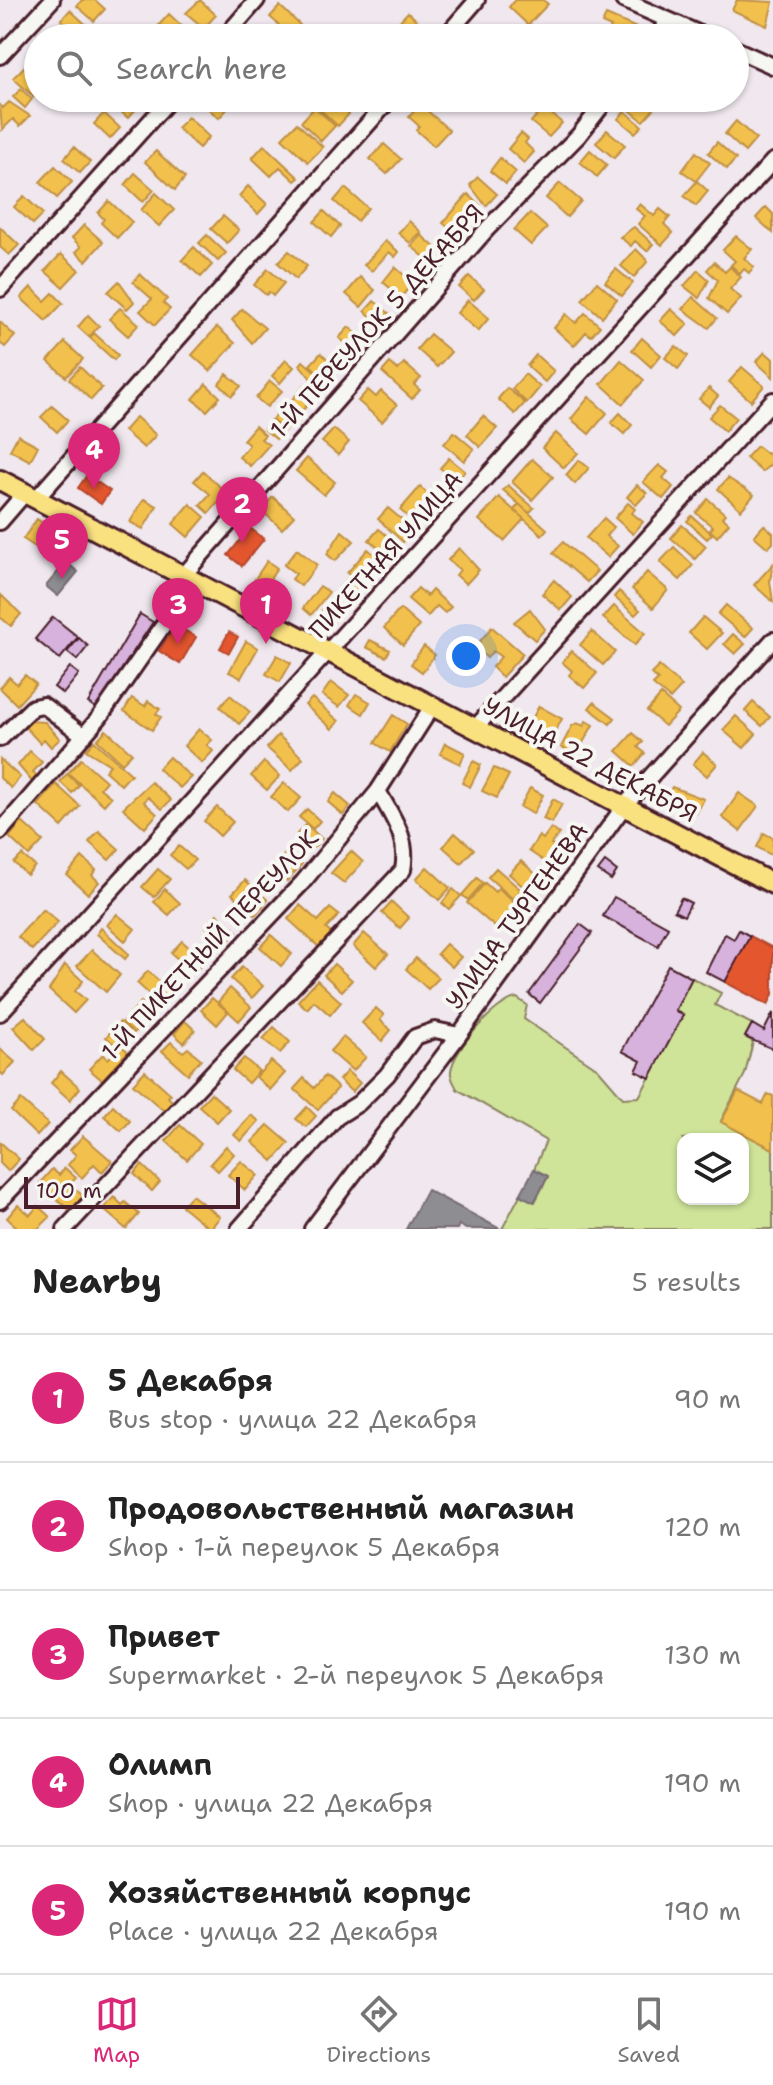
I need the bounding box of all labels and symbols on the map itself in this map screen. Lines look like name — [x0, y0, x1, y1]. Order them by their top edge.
street label: 1-Й ПЕРЕУЛОК 5 ДЕКАБРЯ — [263, 197, 491, 445]
pin: 4 — [68, 423, 120, 489]
street label: ПИКЕТНАЯ УЛИЦА — [302, 464, 470, 646]
pin: 2 — [216, 477, 268, 543]
pin: 5 — [36, 513, 88, 579]
pin: 3 — [152, 578, 204, 644]
pin: 1 — [240, 578, 292, 644]
your location — [446, 636, 486, 676]
street label: УЛИЦА 22 ДЕКАБРЯ — [477, 690, 703, 830]
street label: УЛИЦА ТУРГЕНЕВА — [439, 816, 595, 1016]
street label: 1-Й ПИКЕТНЫЙ ПЕРЕУЛОК — [94, 822, 326, 1067]
scale bar — [24, 1173, 240, 1209]

